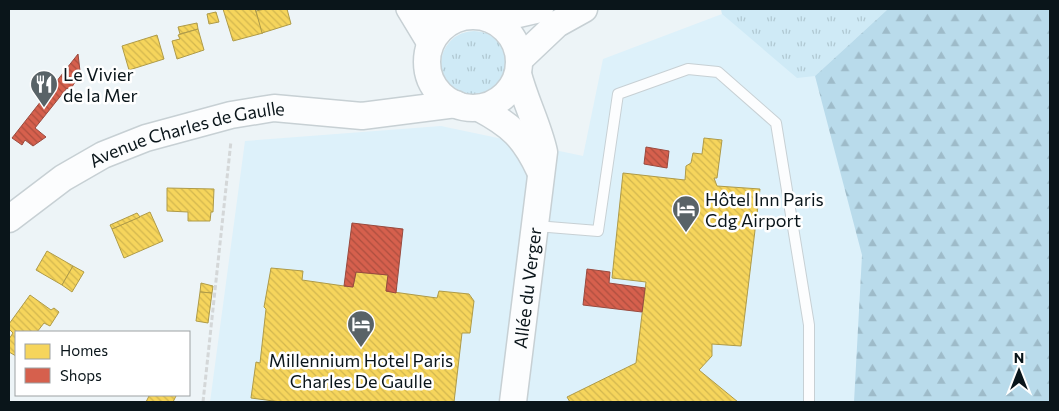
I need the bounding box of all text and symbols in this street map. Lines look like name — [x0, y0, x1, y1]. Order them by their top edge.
place label: Le Vivier de la Mer — [63, 63, 138, 106]
restaurant icon: Le Vivier de la Mer — [29, 69, 59, 108]
street label: Avenue Charles de Gaulle — [85, 97, 286, 172]
place label: Hôtel Inn Paris Cdg Airport — [705, 188, 824, 231]
hotel icon: Hôtel Inn Paris Cdg Airport — [671, 194, 701, 233]
street label: Allée du Verger — [509, 226, 546, 350]
hotel icon: Millennium Hotel Paris Charles De Gaulle — [346, 309, 376, 348]
legend — [15, 331, 190, 396]
text: Homes — [60, 341, 108, 359]
north arrow — [994, 346, 1044, 396]
place label: Millennium Hotel Paris Charles De Gaulle — [269, 349, 453, 392]
text: N — [1014, 349, 1024, 366]
text: Shops — [60, 366, 102, 384]

